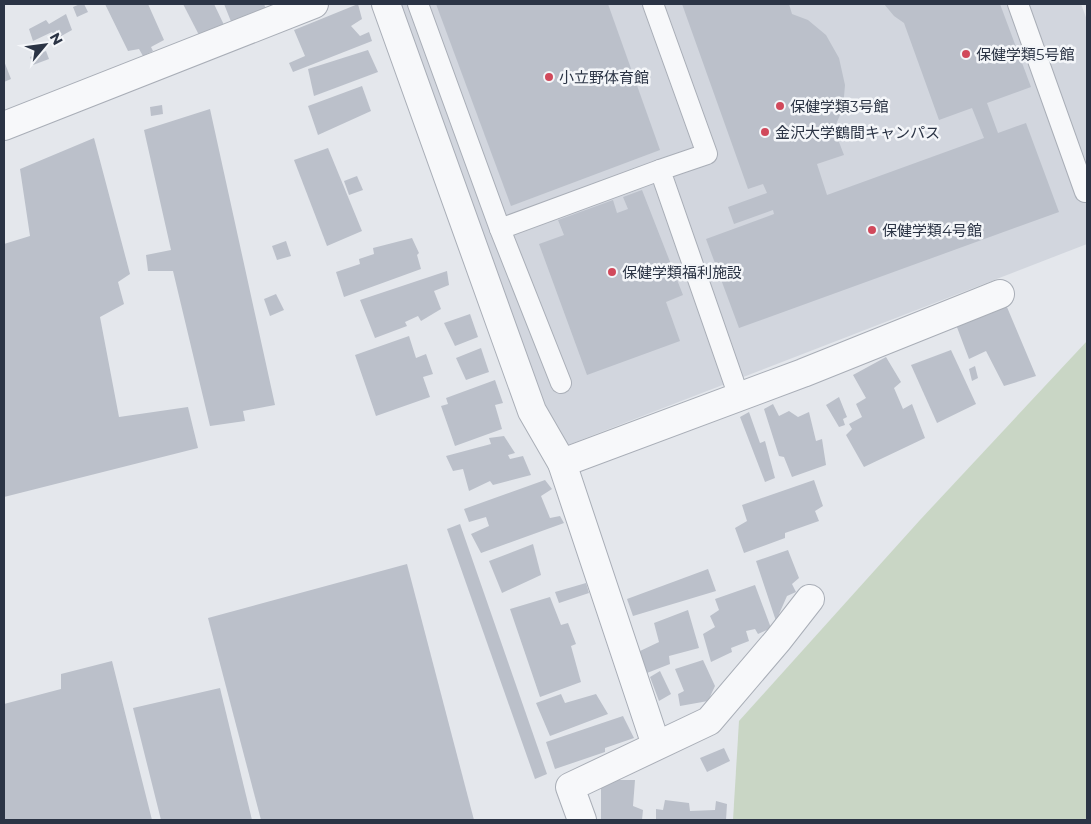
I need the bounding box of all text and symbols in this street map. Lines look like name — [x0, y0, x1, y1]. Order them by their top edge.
north arrow — [20, 20, 70, 70]
text: N — [46, 29, 67, 48]
place label: 保健学類5号館 — [976, 45, 1075, 64]
marker: 保健学類5号館 — [960, 48, 972, 60]
place label: 小立野体育館 — [559, 68, 649, 87]
marker: 小立野体育館 — [543, 71, 555, 83]
place label: 保健学類3号館 — [790, 97, 888, 116]
marker: 保健学類3号館 — [774, 100, 786, 112]
place label: 金沢大学鶴間キャンパス — [775, 123, 940, 142]
marker: 金沢大学鶴間キャンパス — [759, 126, 771, 138]
place label: 保健学類4号館 — [882, 221, 982, 240]
marker: 保健学類4号館 — [866, 224, 878, 236]
place label: 保健学類福利施設 — [622, 263, 742, 282]
marker: 保健学類福利施設 — [606, 266, 618, 278]

